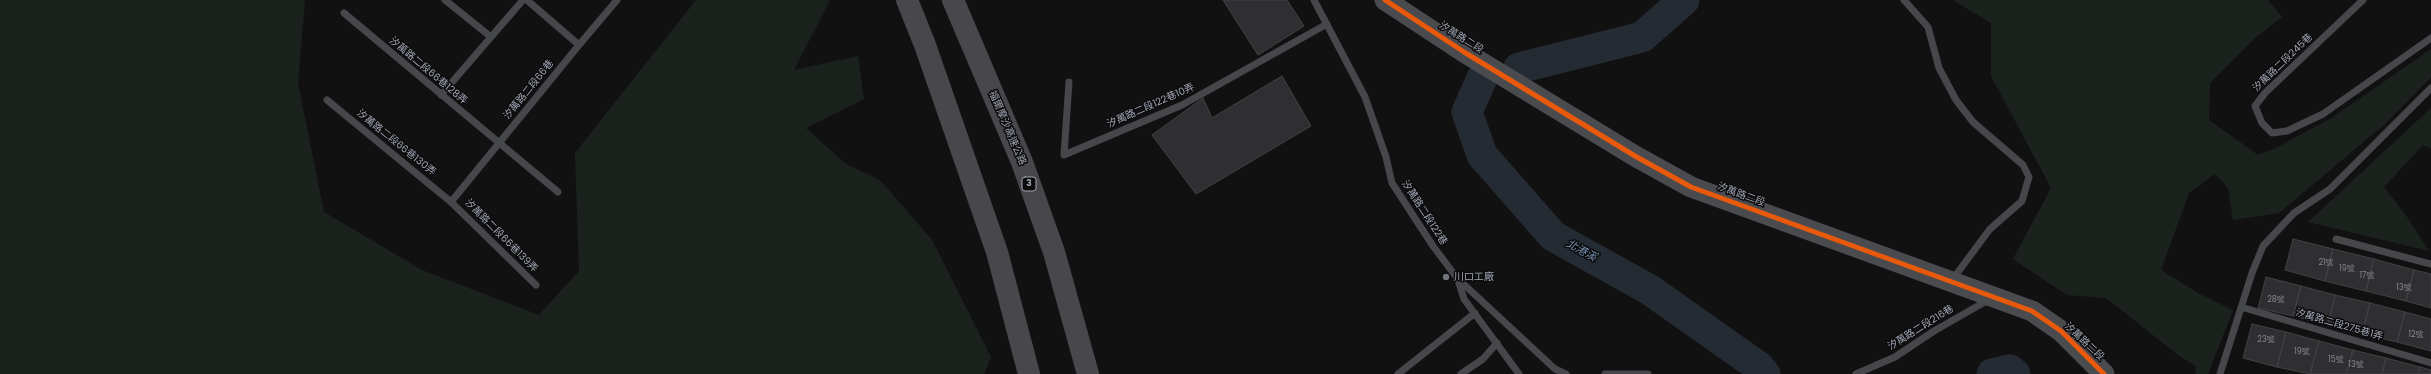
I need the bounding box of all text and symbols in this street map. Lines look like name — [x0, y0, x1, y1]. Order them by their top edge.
street label: 汐萬路二段 — [1437, 20, 1485, 56]
street label: 汐萬路二段245巷 — [2251, 31, 2315, 95]
street label: 汐萬路二段66巷128弄 — [387, 35, 469, 107]
street label: 汐萬路二段66巷 — [501, 58, 557, 122]
street label: 汐萬路二段122巷10弄 — [1106, 81, 1196, 131]
street label: 福爾摩沙高速公路 — [986, 89, 1028, 167]
street label: 汐萬路二段66巷130弄 — [354, 107, 438, 179]
road number: 3 — [1022, 177, 1036, 191]
street label: 汐萬路二段122巷 — [1399, 178, 1449, 248]
street label: 汐萬路二段 — [1715, 181, 1767, 209]
street label: 汐萬路二段66巷139弄 — [462, 197, 540, 275]
water label: 北港溪 — [1563, 237, 1599, 265]
house number: 21號 — [2318, 258, 2334, 268]
house number: 19號 — [2339, 264, 2355, 274]
place label: 川口工廠 — [1454, 271, 1494, 283]
house number: 17號 — [2360, 271, 2374, 281]
marker: 川口工廠 — [1441, 272, 1451, 282]
house number: 13號 — [2396, 283, 2412, 293]
house number: 28號 — [2267, 295, 2285, 305]
street label: 汐萬路二段216巷 — [1886, 303, 1956, 353]
street label: 汐萬路二段275巷1弄 — [2294, 307, 2384, 343]
street label: 汐萬路二段 — [2062, 321, 2106, 363]
house number: 12號 — [2408, 330, 2424, 340]
house number: 23號 — [2257, 335, 2275, 345]
house number: 19號 — [2294, 347, 2310, 357]
house number: 15號 — [2328, 355, 2344, 365]
house number: 13號 — [2348, 360, 2364, 370]

